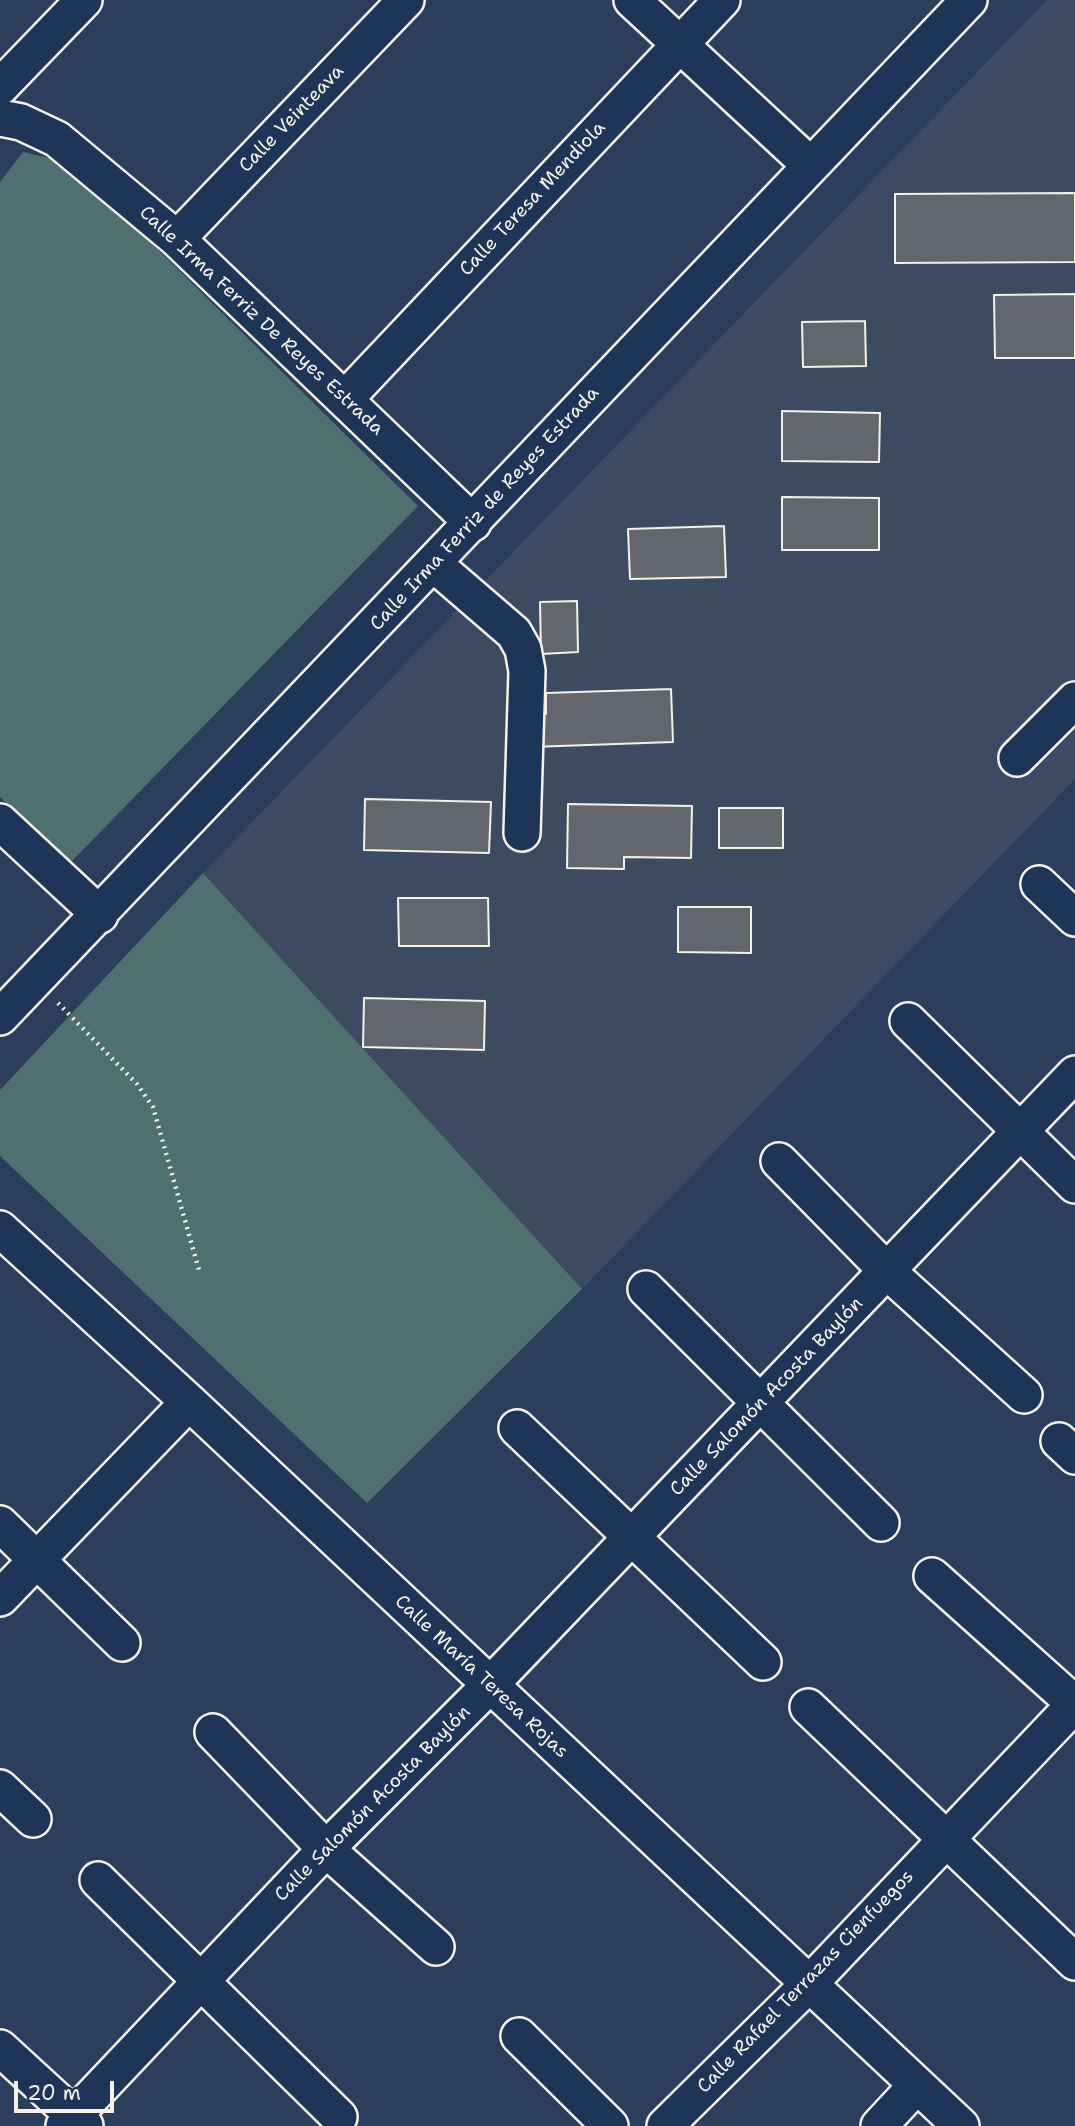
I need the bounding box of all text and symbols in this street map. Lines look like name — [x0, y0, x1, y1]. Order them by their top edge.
street label: Calle Veinteava — [235, 60, 349, 178]
street label: Calle Teresa Mendiola — [455, 117, 611, 281]
street label: Calle Irma Ferriz De Reyes Estrada — [134, 202, 388, 440]
street label: Calle Irma Ferriz de Reyes Estrada — [366, 382, 604, 636]
street label: Calle Salomón Acosta Baylón — [666, 1293, 868, 1501]
street label: Calle María Teresa Rojas — [390, 1591, 572, 1763]
street label: Calle Salomón Acosta Baylón — [270, 1701, 476, 1907]
street label: Calle Rafael Terrazas Cienfuegos — [693, 1866, 919, 2098]
scale bar — [18, 2066, 117, 2110]
text: 20 m — [27, 2079, 81, 2107]

